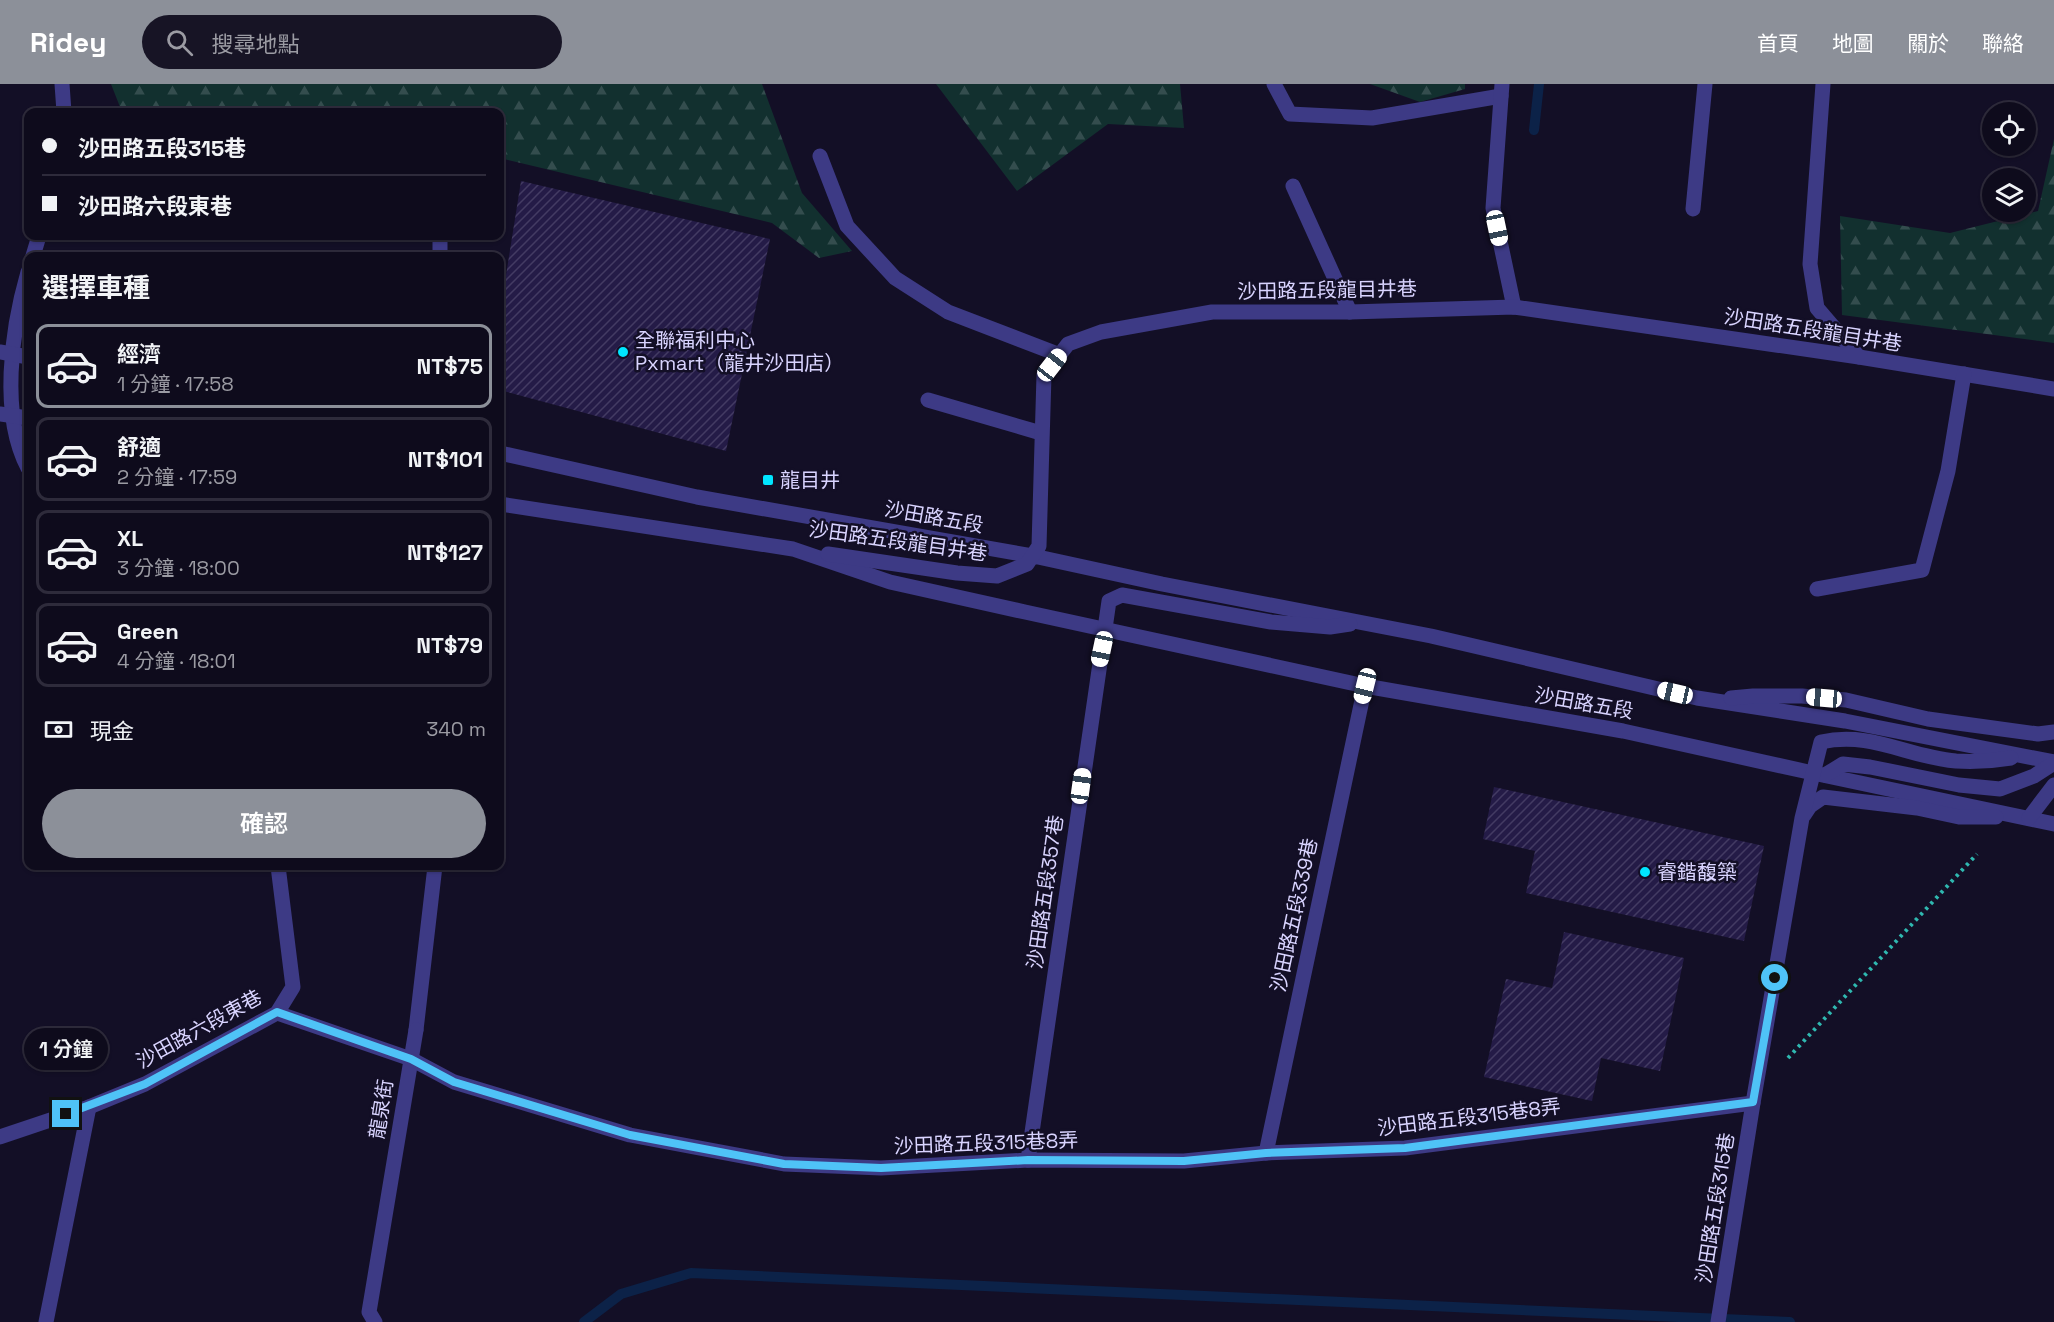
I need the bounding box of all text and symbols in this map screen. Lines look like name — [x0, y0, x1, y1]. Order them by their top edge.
search box — [142, 15, 562, 69]
text: Ridey — [30, 24, 106, 60]
icon: search — [163, 26, 196, 59]
text: 搜尋地點 — [211, 30, 299, 58]
text: 首頁 — [1757, 30, 1799, 57]
text: 地圖 — [1832, 30, 1874, 57]
text: 關於 — [1907, 30, 1949, 57]
text: 聯絡 — [1982, 30, 2024, 57]
map controls — [1982, 102, 2036, 222]
button: locate — [1982, 102, 2036, 156]
text: 沙田路五段315巷 — [78, 134, 246, 162]
button: layers — [1982, 168, 2036, 222]
text: 沙田路六段東巷 — [78, 192, 232, 220]
car — [1484, 209, 1510, 247]
text: 選擇車種 — [42, 270, 150, 305]
street label: 沙田路五段龍目井巷 — [1237, 275, 1417, 305]
street label: 沙田路五段龍目井巷 — [1722, 303, 1904, 357]
place label: 全聯福利中心 Pxmart（龍井沙田店） — [635, 327, 844, 376]
icon: car — [45, 339, 99, 393]
text: 經濟 — [117, 340, 161, 368]
marker: 全聯福利中心 Pxmart（龍井沙田店） — [616, 345, 630, 359]
car — [1034, 345, 1070, 385]
text: NT$75 — [417, 352, 483, 380]
text: 1 分鐘 · 17:58 — [117, 371, 234, 397]
icon: car — [45, 432, 99, 486]
text: 舒適 — [117, 433, 161, 461]
text: NT$101 — [408, 445, 483, 473]
text: 2 分鐘 · 17:59 — [117, 464, 237, 490]
place label: 龍目井 — [780, 467, 840, 493]
marker: 龍目井 — [761, 473, 775, 487]
street label: 沙田路五段 — [883, 496, 985, 538]
street label: 沙田路五段龍目井巷 — [807, 516, 989, 566]
text: XL — [117, 524, 143, 552]
icon: car — [45, 525, 99, 579]
text: NT$127 — [407, 538, 483, 566]
text: 3 分鐘 · 18:00 — [117, 555, 240, 581]
text: Green — [117, 617, 179, 645]
icon: car — [45, 618, 99, 672]
car — [1089, 630, 1115, 668]
text: NT$79 — [416, 631, 483, 659]
text: 4 分鐘 · 18:01 — [117, 648, 236, 674]
car — [1352, 666, 1378, 706]
car — [1655, 680, 1695, 706]
street label: 沙田路五段 — [1533, 682, 1635, 724]
car — [1805, 687, 1843, 709]
icon: cash — [42, 713, 75, 746]
text: 340 m — [426, 716, 486, 742]
text: 現金 — [90, 717, 134, 745]
car — [1070, 767, 1092, 805]
button: 確認 — [42, 789, 486, 858]
street label: 沙田路五段357巷 — [1021, 813, 1069, 971]
street label: 沙田路五段339巷 — [1265, 836, 1323, 994]
place label: 睿鍇馥築 — [1657, 859, 1737, 885]
marker: 睿鍇馥築 — [1638, 865, 1652, 879]
route start — [1761, 964, 1788, 991]
street label: 沙田路六段東巷 — [131, 984, 267, 1074]
callout: 1 分鐘 — [24, 1027, 108, 1069]
text: 1 分鐘 — [39, 1036, 93, 1062]
street label: 龍泉街 — [363, 1077, 399, 1141]
street label: 沙田路五段315巷8弄 — [1376, 1093, 1562, 1141]
route end — [52, 1100, 79, 1127]
street label: 沙田路五段315巷8弄 — [893, 1127, 1079, 1159]
street label: 沙田路五段315巷 — [1690, 1131, 1740, 1285]

